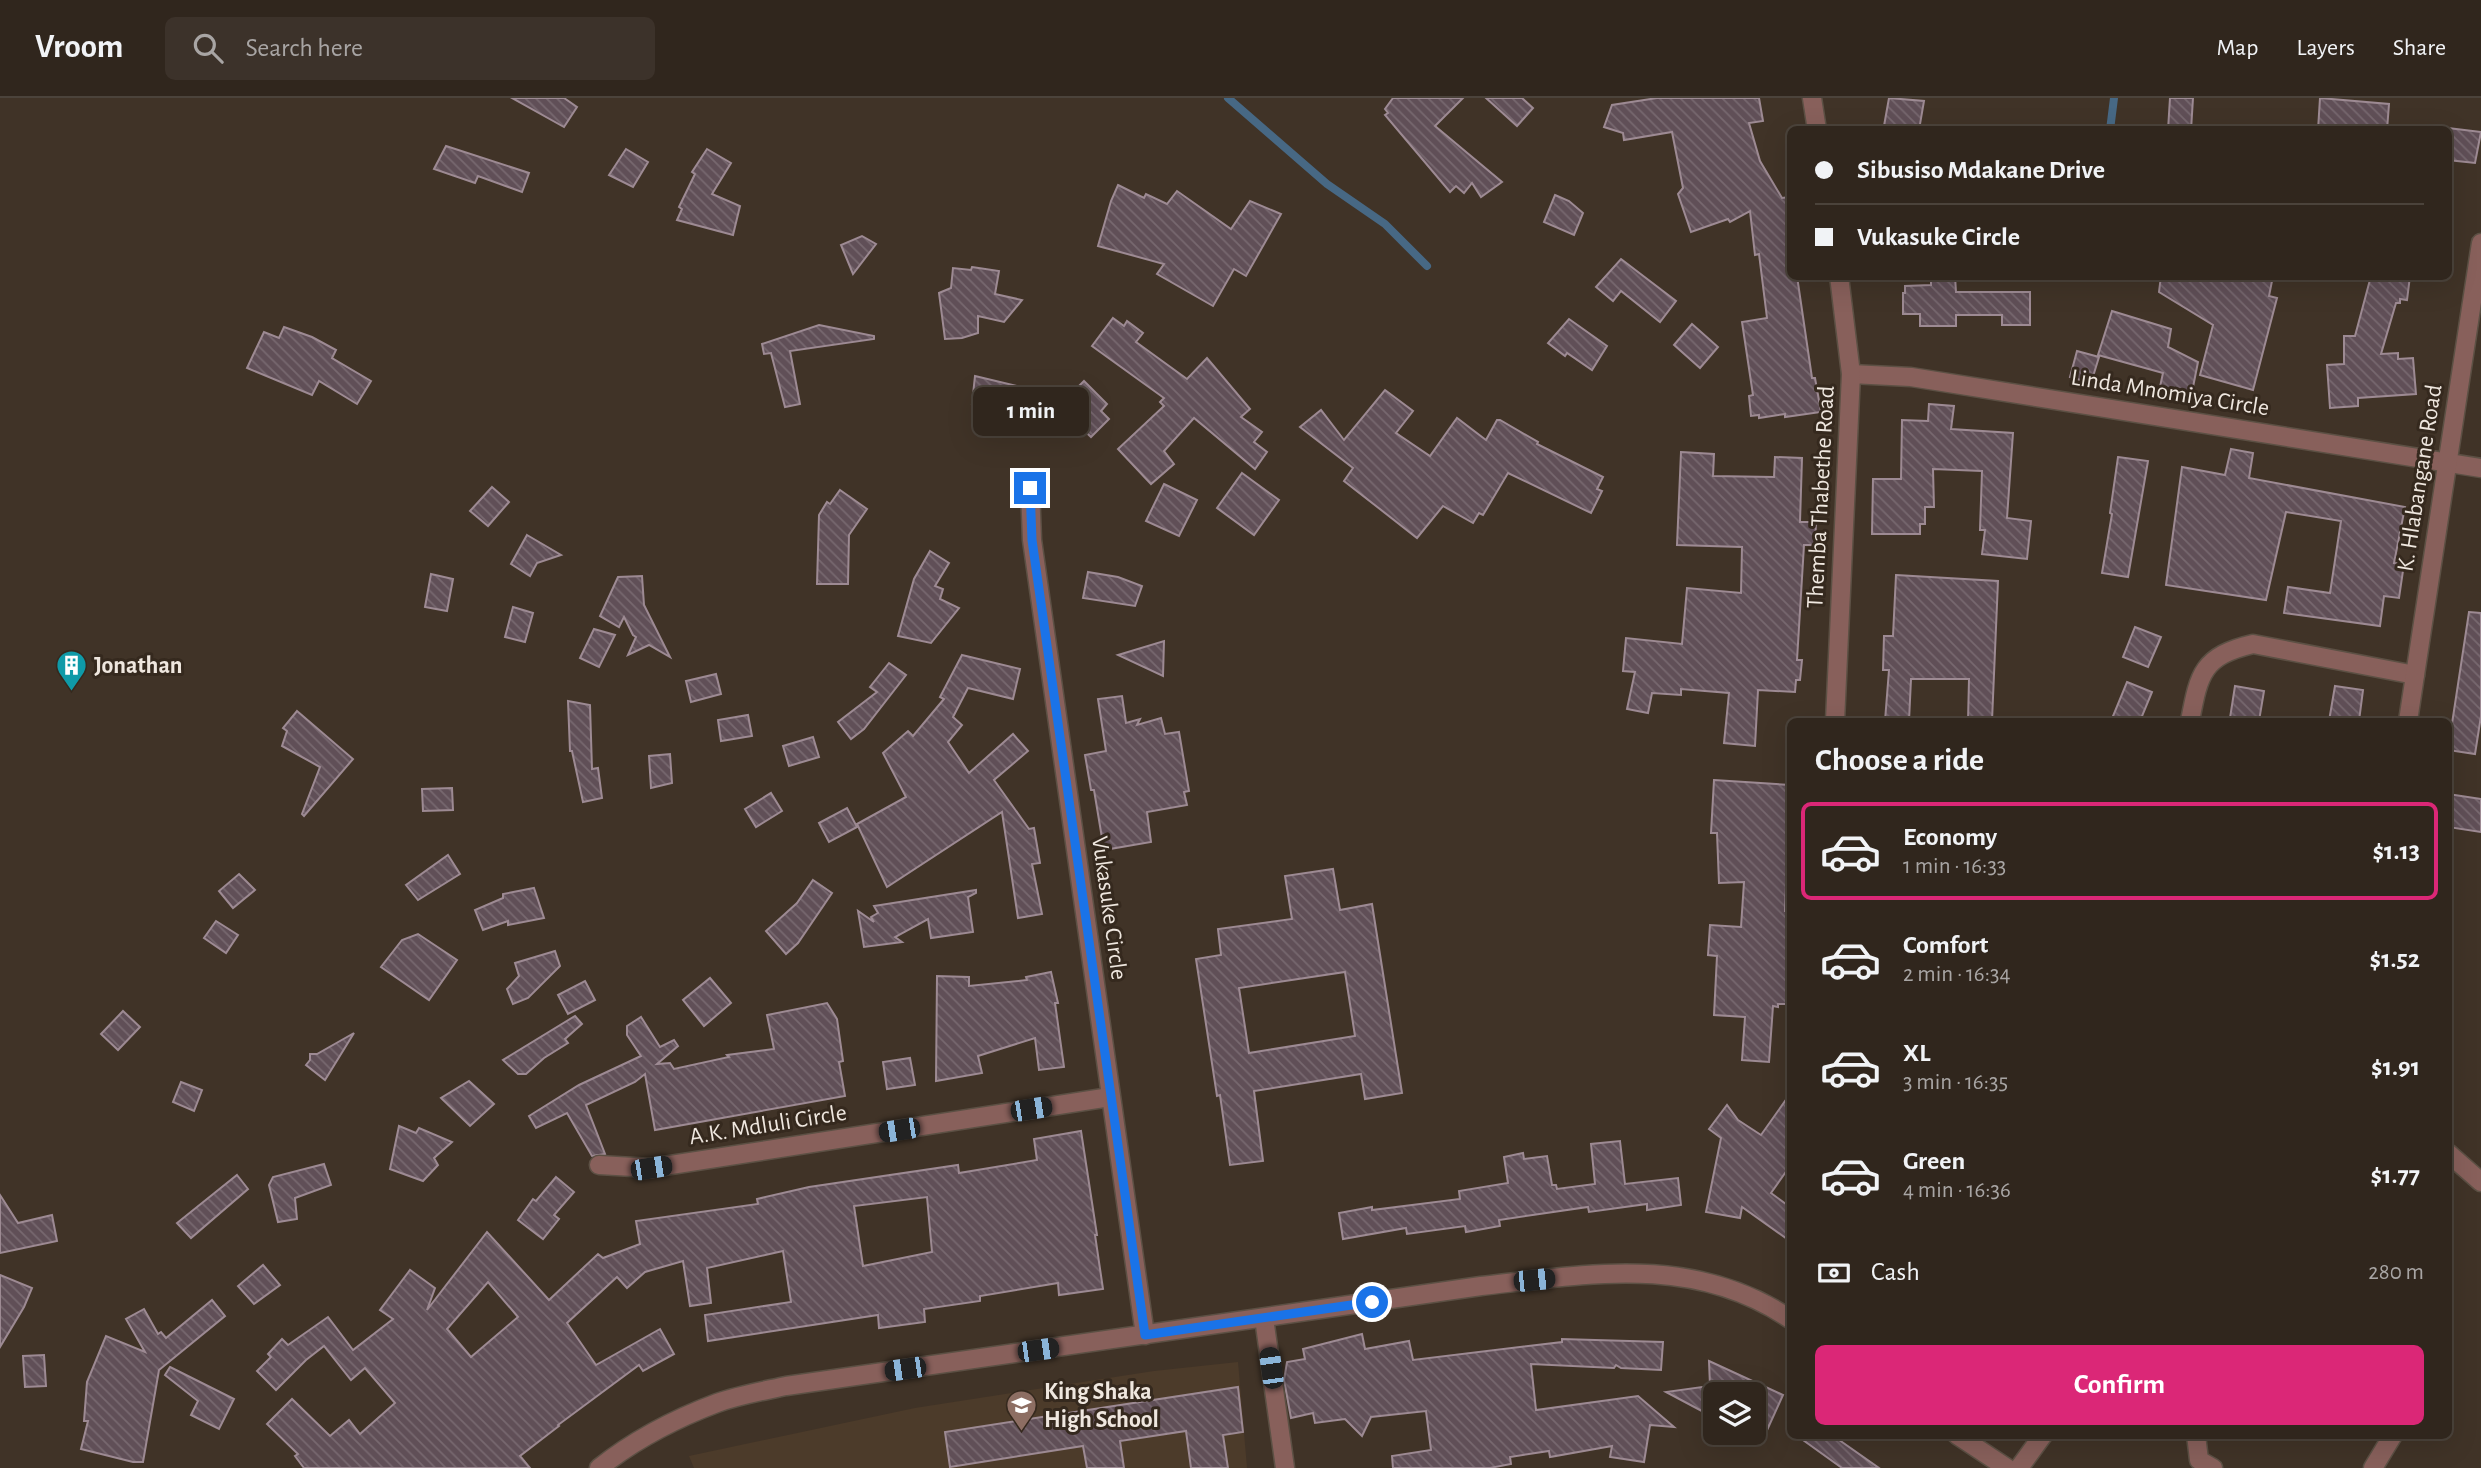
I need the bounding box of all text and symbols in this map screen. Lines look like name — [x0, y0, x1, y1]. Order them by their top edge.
search box — [165, 17, 655, 80]
icon: search — [189, 29, 227, 67]
text: Vroom — [35, 31, 123, 64]
text: Search here — [245, 35, 363, 61]
text: Map — [2216, 36, 2258, 60]
text: Layers — [2296, 36, 2355, 60]
text: Share — [2393, 36, 2446, 60]
text: Sibusiso Mdakane Drive — [1857, 157, 2105, 183]
text: Vukasuke Circle — [1857, 224, 2020, 250]
street label: Linda Mnomiya Circle — [2069, 365, 2271, 421]
street label: K. Hlabangane Road — [2393, 383, 2447, 573]
street label: Themba Thabethe Road — [1803, 385, 1839, 609]
callout: 1 min — [972, 386, 1088, 436]
text: 1 min — [1007, 400, 1055, 423]
route end — [1014, 472, 1046, 504]
building icon: Jonathan — [54, 649, 88, 693]
place label: Jonathan — [94, 654, 183, 678]
text: Choose a ride — [1815, 744, 1984, 776]
icon: car — [1819, 820, 1882, 883]
text: Economy — [1903, 824, 1997, 850]
street label: Vukasuke Circle — [1087, 834, 1131, 982]
text: $1.13 — [2372, 838, 2420, 864]
text: 1 min · 16:33 — [1903, 855, 2006, 878]
icon: car — [1819, 928, 1882, 991]
text: Comfort — [1903, 932, 1988, 958]
text: $1.52 — [2370, 946, 2420, 972]
text: 2 min · 16:34 — [1903, 963, 2010, 986]
icon: car — [1819, 1036, 1882, 1099]
text: XL — [1903, 1040, 1930, 1066]
text: $1.91 — [2371, 1054, 2420, 1080]
text: 3 min · 16:35 — [1903, 1071, 2008, 1094]
car — [1009, 1095, 1054, 1123]
street label: A.K. Mdluli Circle — [688, 1101, 848, 1149]
car — [877, 1116, 922, 1144]
icon: car — [1819, 1144, 1882, 1207]
text: Green — [1903, 1148, 1965, 1174]
car — [629, 1154, 674, 1182]
text: $1.77 — [2371, 1162, 2420, 1188]
text: 4 min · 16:36 — [1903, 1179, 2011, 1202]
icon: cash — [1815, 1254, 1853, 1292]
text: Cash — [1871, 1259, 1920, 1285]
text: 280 m — [2368, 1261, 2424, 1284]
car — [1513, 1267, 1556, 1293]
route start — [1356, 1286, 1388, 1318]
car — [1016, 1337, 1061, 1363]
button: Confirm — [1815, 1345, 2424, 1425]
car — [1258, 1346, 1285, 1390]
car — [883, 1356, 928, 1382]
place label: King Shaka High School — [1044, 1380, 1159, 1432]
map controls — [1703, 1382, 1766, 1445]
button: layers — [1703, 1382, 1766, 1445]
school or university icon: King Shaka High School — [1004, 1389, 1038, 1433]

